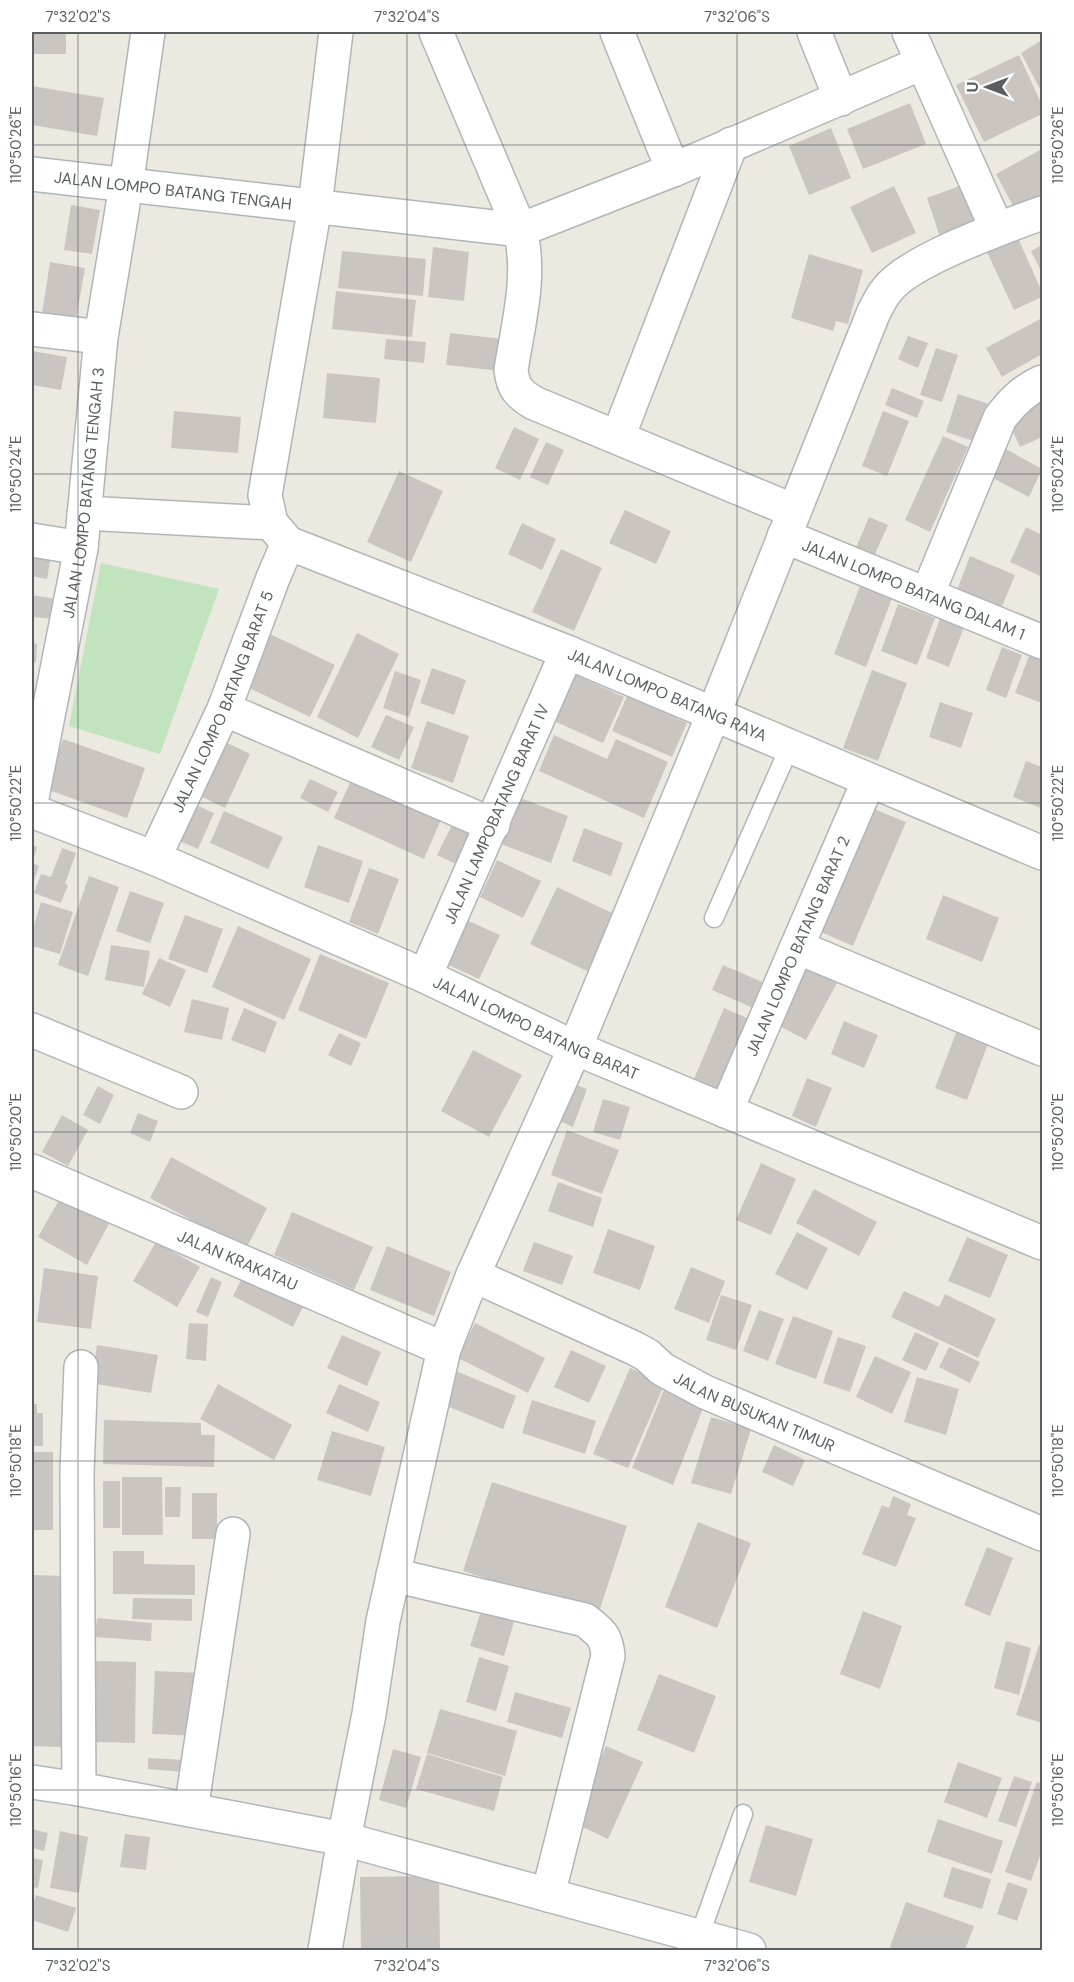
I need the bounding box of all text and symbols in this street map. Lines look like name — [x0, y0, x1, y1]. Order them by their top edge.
text: 7°32'02"S — [46, 7, 111, 27]
text: 7°32'04"S — [374, 7, 440, 27]
text: 7°32'06"S — [704, 7, 770, 27]
north arrow — [957, 57, 1017, 117]
text: U — [962, 82, 983, 92]
text: 110°50'26"E — [6, 106, 26, 184]
text: 110°50'26"E — [1048, 106, 1068, 184]
street label: JALAN LOMPO BATANG TENGAH — [53, 166, 293, 214]
street label: JALAN LOMPO BATANG TENGAH 3 — [57, 366, 109, 620]
text: 110°50'24"E — [6, 436, 26, 512]
text: 110°50'24"E — [1048, 436, 1068, 512]
street label: JALAN LOMPO BATANG DALAM 1 — [799, 534, 1028, 644]
street label: JALAN LOMPO BATANG BARAT 5 — [167, 588, 278, 816]
street label: JALAN LOMPO BATANG RAYA — [565, 643, 770, 746]
street label: JALAN LAMPOBATANG BARAT IV — [439, 700, 554, 927]
text: 110°50'22"E — [6, 765, 26, 841]
text: 110°50'22"E — [1048, 765, 1068, 841]
street label: JALAN LOMPO BATANG BARAT 2 — [741, 832, 854, 1059]
street label: JALAN LOMPO BATANG BARAT — [430, 971, 642, 1084]
text: 110°50'20"E — [6, 1093, 26, 1171]
text: 110°50'20"E — [1048, 1093, 1068, 1171]
street label: JALAN KRAKATAU — [174, 1225, 301, 1295]
street label: JALAN BUSUKAN TIMUR — [670, 1367, 838, 1456]
text: 110°50'18"E — [6, 1424, 26, 1498]
text: 110°50'18"E — [1048, 1424, 1068, 1498]
text: 110°50'16"E — [6, 1753, 26, 1827]
text: 110°50'16"E — [1048, 1753, 1068, 1827]
text: 7°32'02"S — [46, 1956, 111, 1976]
text: 7°32'04"S — [374, 1956, 440, 1976]
text: 7°32'06"S — [704, 1956, 770, 1976]

